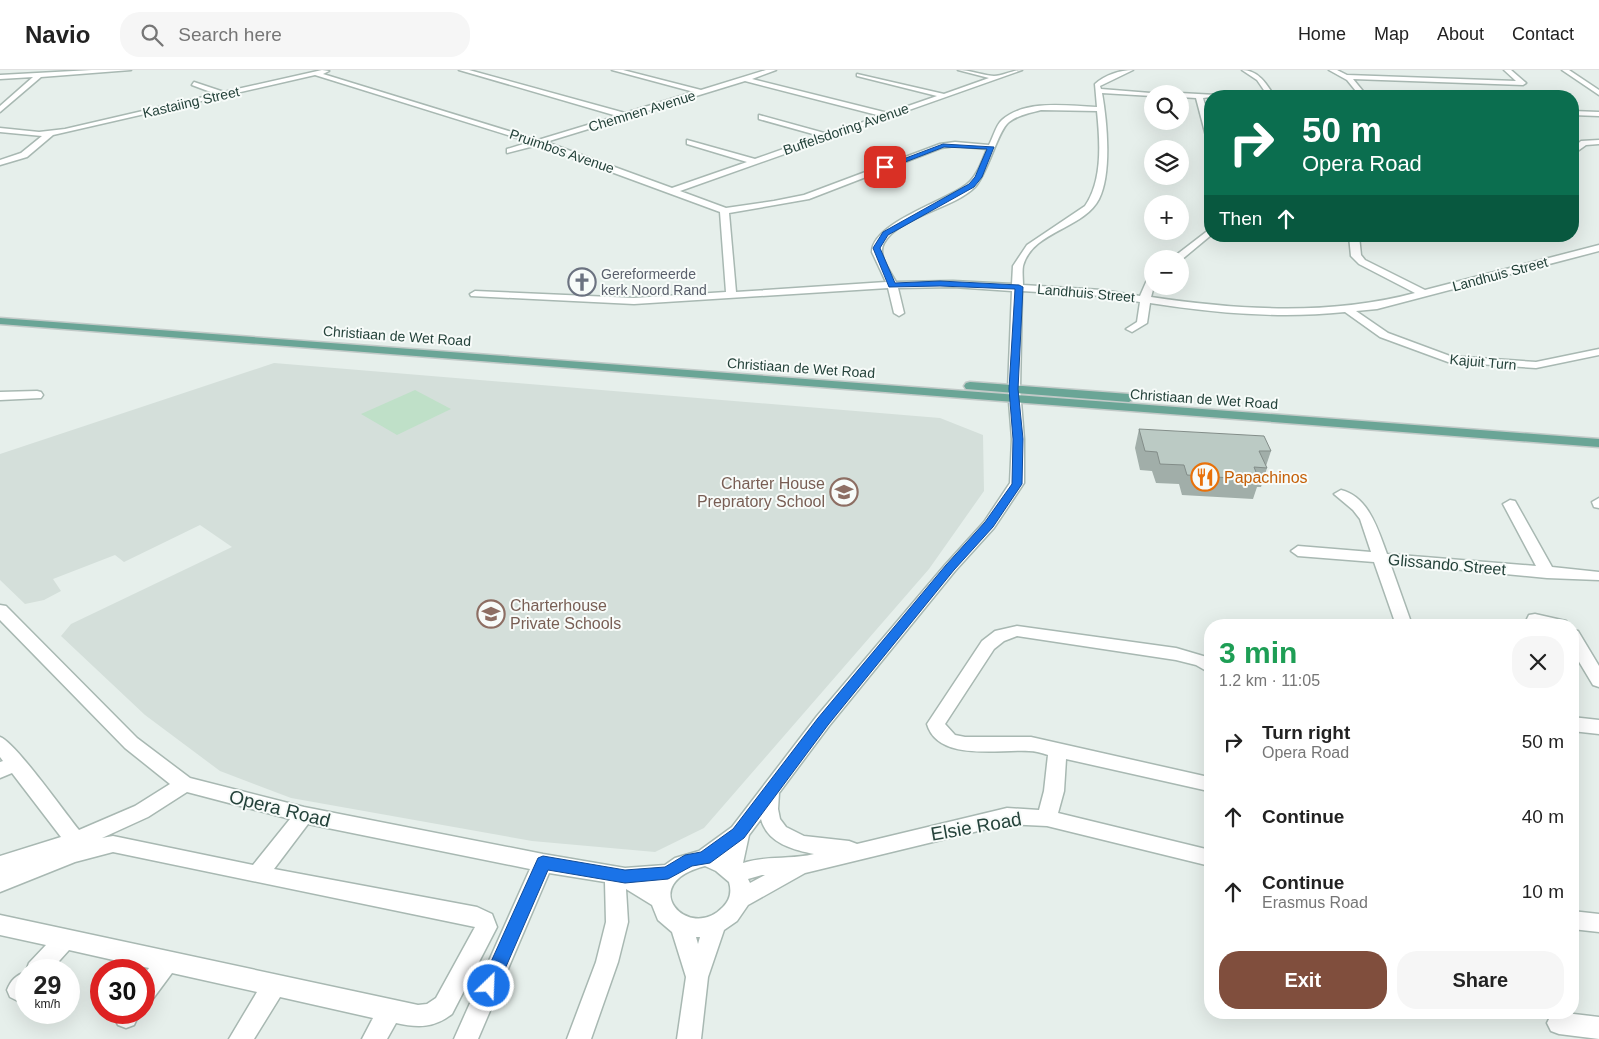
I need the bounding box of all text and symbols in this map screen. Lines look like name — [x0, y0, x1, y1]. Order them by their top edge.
search box — [120, 12, 470, 57]
text: Navio — [25, 21, 90, 48]
icon: search — [138, 21, 166, 49]
text: Search here — [178, 24, 282, 45]
text: Home — [1298, 24, 1346, 44]
text: Map — [1374, 24, 1409, 44]
text: About — [1437, 24, 1484, 44]
text: Contact — [1512, 24, 1574, 44]
street label: Kastaiing Street — [141, 83, 241, 121]
map controls — [1144, 85, 1189, 295]
button: search — [1144, 85, 1189, 130]
street label: Chemnen Avenue — [587, 87, 698, 135]
street label: Buffelsdoring Avenue — [781, 100, 911, 158]
icon: right — [1219, 110, 1284, 175]
text: 50 m — [1302, 110, 1382, 149]
street label: Pruimbos Avenue — [508, 126, 617, 176]
button: layers — [1144, 140, 1189, 185]
pin — [864, 146, 906, 188]
text: Opera Road — [1302, 151, 1422, 176]
icon: arrive — [871, 153, 899, 181]
button: + — [1144, 195, 1189, 240]
icon: ahead — [1272, 205, 1300, 233]
text: Then — [1219, 208, 1262, 229]
button: − — [1144, 250, 1189, 295]
street label: Landhuis Street — [1451, 254, 1550, 294]
place label: Gereformeerde kerk Noord Rand — [601, 266, 707, 298]
church icon: Gereformeerde kerk Noord Rand — [567, 267, 597, 297]
street label: Landhuis Street — [1036, 281, 1136, 305]
street label: Christiaan de Wet Road — [322, 323, 472, 349]
street label: Kajuit Turn — [1449, 351, 1517, 373]
street label: Christiaan de Wet Road — [726, 355, 876, 381]
street label: Christiaan de Wet Road — [1129, 386, 1279, 412]
restaurant icon: Papachinos — [1190, 462, 1220, 492]
place label: Papachinos — [1224, 469, 1308, 486]
place label: Charter House Prepratory School — [697, 475, 825, 510]
school or university icon: Charter House Prepratory School — [829, 477, 859, 507]
street label: Glissando Street — [1387, 551, 1507, 578]
place label: Charterhouse Private Schools — [510, 597, 621, 632]
school or university icon: Charterhouse Private Schools — [476, 599, 506, 629]
text: 3 min — [1219, 636, 1297, 669]
button: close — [1512, 636, 1564, 688]
text: 1.2 km · 11:05 — [1219, 672, 1320, 689]
text: Turn right — [1262, 722, 1350, 743]
icon: right — [1219, 728, 1247, 756]
text: 50 m — [1522, 731, 1564, 752]
text: Opera Road — [1262, 744, 1349, 761]
street label: Opera Road — [227, 786, 333, 831]
icon: ahead — [1219, 803, 1247, 831]
text: Continue — [1262, 806, 1344, 827]
text: 40 m — [1522, 806, 1564, 827]
street label: Elsie Road — [929, 808, 1023, 845]
text: Continue — [1262, 872, 1344, 893]
icon: ahead — [1219, 878, 1247, 906]
text: 10 m — [1522, 881, 1564, 902]
text: Erasmus Road — [1262, 894, 1368, 911]
button: Exit — [1219, 951, 1387, 1009]
button: Share — [1397, 951, 1564, 1009]
speed limit sign: 30 — [90, 959, 155, 1024]
position arrow — [462, 959, 514, 1011]
text: 29 — [34, 971, 61, 999]
text: km/h — [34, 997, 61, 1011]

